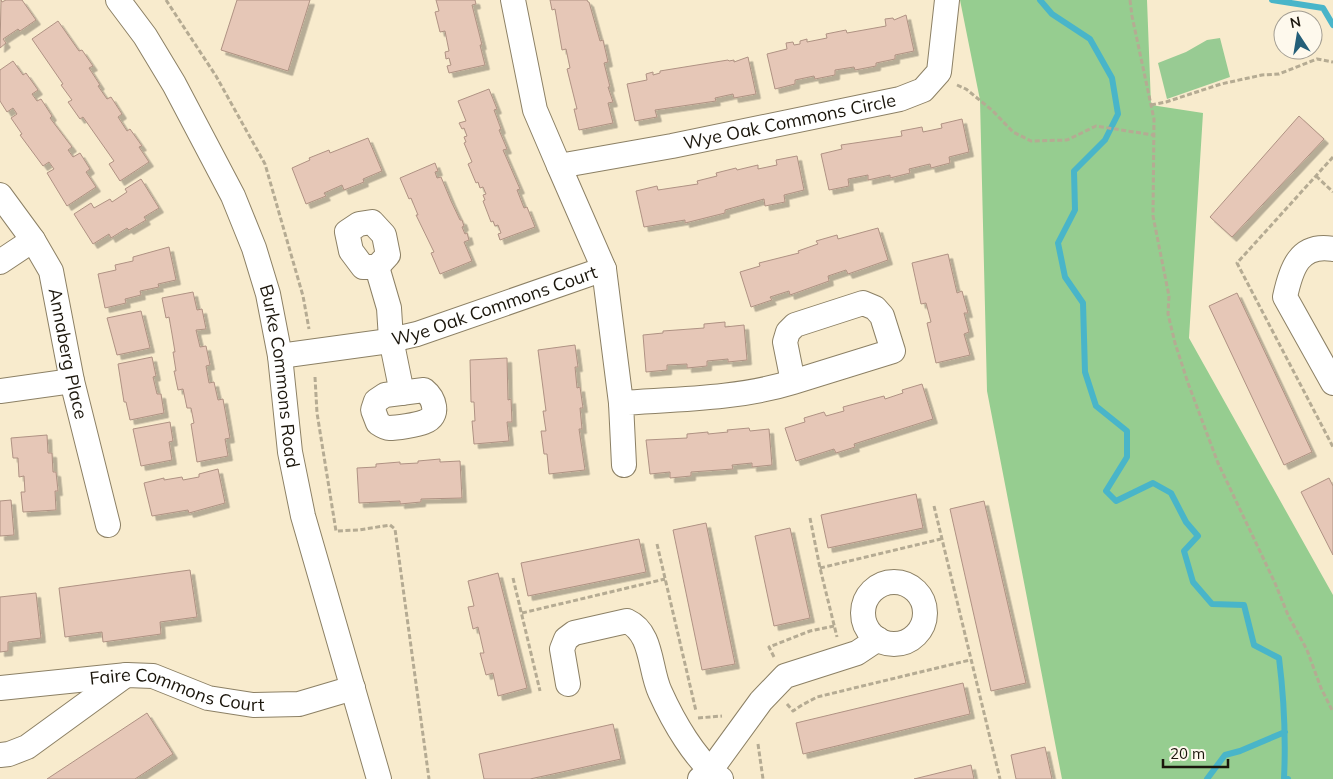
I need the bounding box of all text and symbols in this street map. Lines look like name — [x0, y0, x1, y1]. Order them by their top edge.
north arrow — [1273, 10, 1323, 60]
text: N — [1288, 12, 1302, 32]
street label: Wye Oak Commons Circle — [681, 88, 898, 154]
street label: Wye Oak Commons Court — [389, 260, 600, 350]
street label: Burke Commons Road — [255, 282, 305, 470]
street label: Annaberg Place — [44, 286, 93, 421]
street label: Faire Commons Court — [89, 663, 265, 716]
scale bar — [1163, 736, 1228, 768]
text: 20 m — [1170, 744, 1205, 763]

